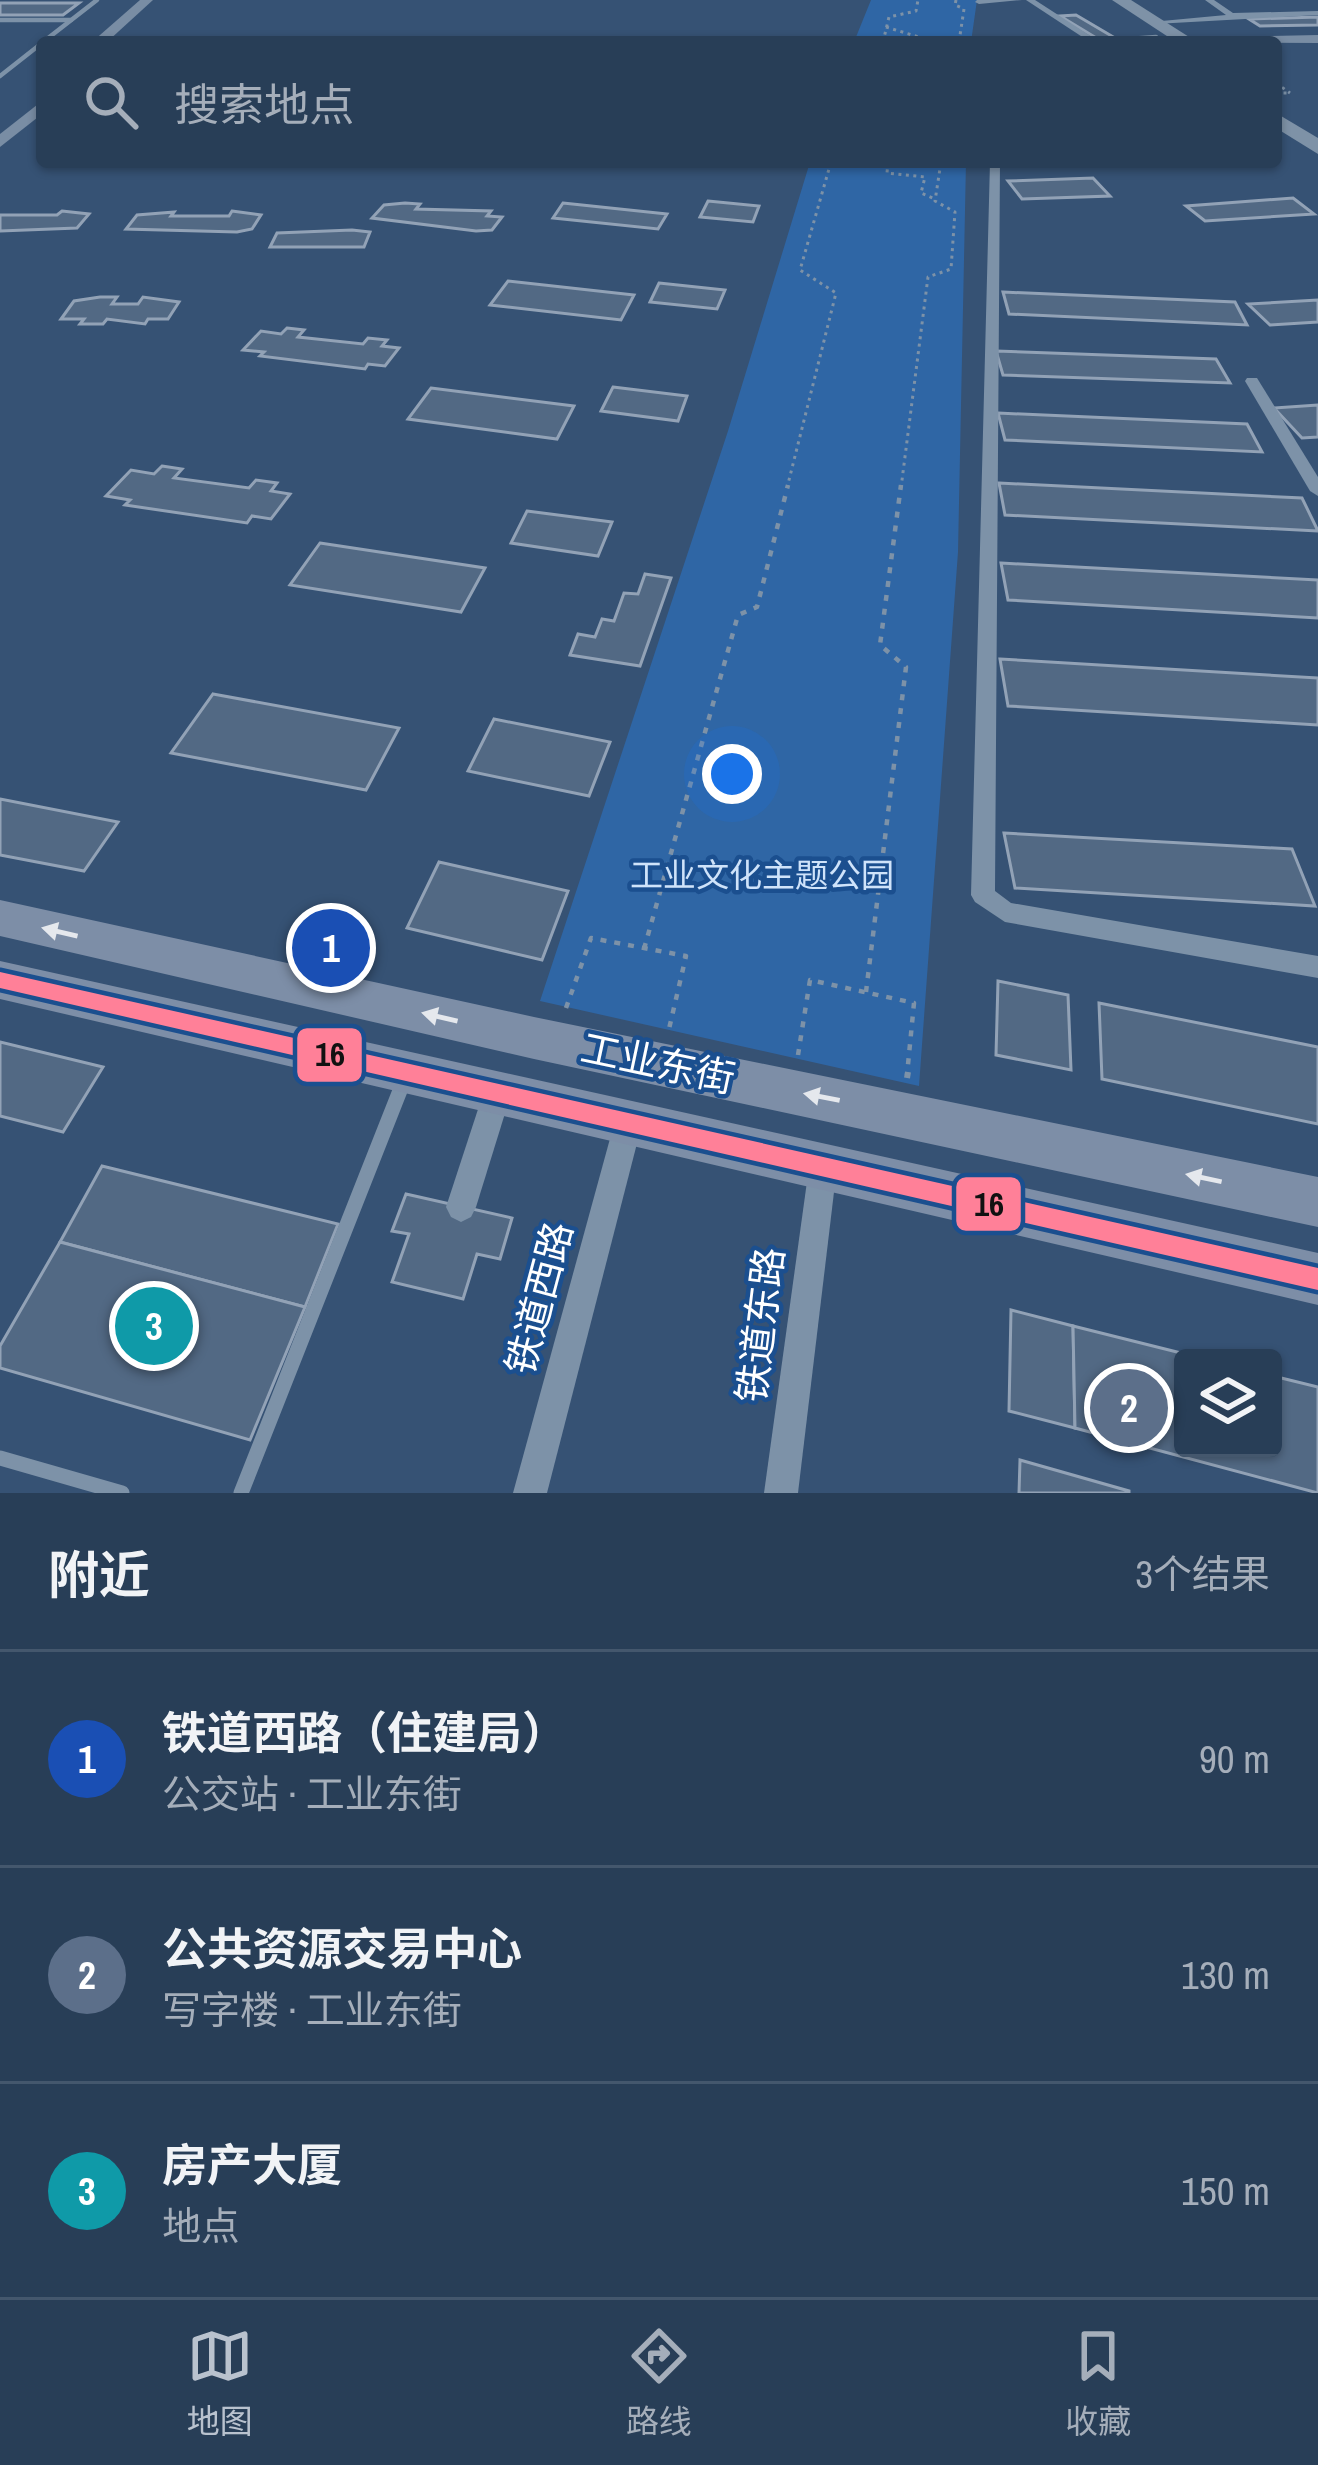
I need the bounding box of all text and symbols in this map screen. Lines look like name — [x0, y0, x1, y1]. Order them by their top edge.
search box — [36, 36, 1282, 168]
icon: search — [78, 69, 144, 135]
text: 搜索地点 — [174, 74, 354, 135]
your location — [702, 744, 762, 804]
park label: 工业文化主题公园 — [630, 853, 894, 897]
pin: 1 — [292, 903, 370, 993]
one-way arrow — [40, 921, 78, 940]
one-way arrow — [421, 1007, 459, 1026]
street label: 工业东街 — [576, 1021, 740, 1105]
line badge: 16 — [295, 1026, 364, 1084]
text: 16 — [315, 1032, 345, 1076]
one-way arrow — [803, 1087, 840, 1106]
one-way arrow — [1184, 1167, 1222, 1186]
line badge: 16 — [954, 1175, 1023, 1233]
text: 16 — [974, 1182, 1004, 1226]
street label: 铁道西路 — [494, 1216, 584, 1380]
street label: 铁道东路 — [725, 1244, 795, 1406]
pin: 3 — [115, 1281, 193, 1371]
map controls — [1174, 1349, 1282, 1457]
button: layers — [1174, 1349, 1282, 1457]
pin: 2 — [1090, 1363, 1168, 1453]
text: 附近 — [48, 1540, 150, 1609]
text: 3个结果 — [1135, 1548, 1270, 1600]
text: 铁道西路（住建局） — [162, 1702, 567, 1763]
text: 1 — [78, 1733, 96, 1785]
text: 90 m — [1199, 1733, 1270, 1785]
text: 公交站 · 工业东街 — [162, 1768, 462, 1820]
text: 公共资源交易中心 — [162, 1918, 522, 1979]
text: 2 — [78, 1949, 96, 2001]
text: 130 m — [1181, 1949, 1270, 2001]
text: 写字楼 · 工业东街 — [162, 1984, 462, 2036]
text: 房产大厦 — [162, 2134, 342, 2195]
text: 3 — [78, 2165, 96, 2217]
text: 150 m — [1181, 2165, 1270, 2217]
text: 地点 — [162, 2200, 240, 2252]
tab: 地图 — [187, 2323, 253, 2443]
tab: 路线 — [626, 2323, 692, 2443]
tab: 收藏 — [1065, 2323, 1131, 2443]

